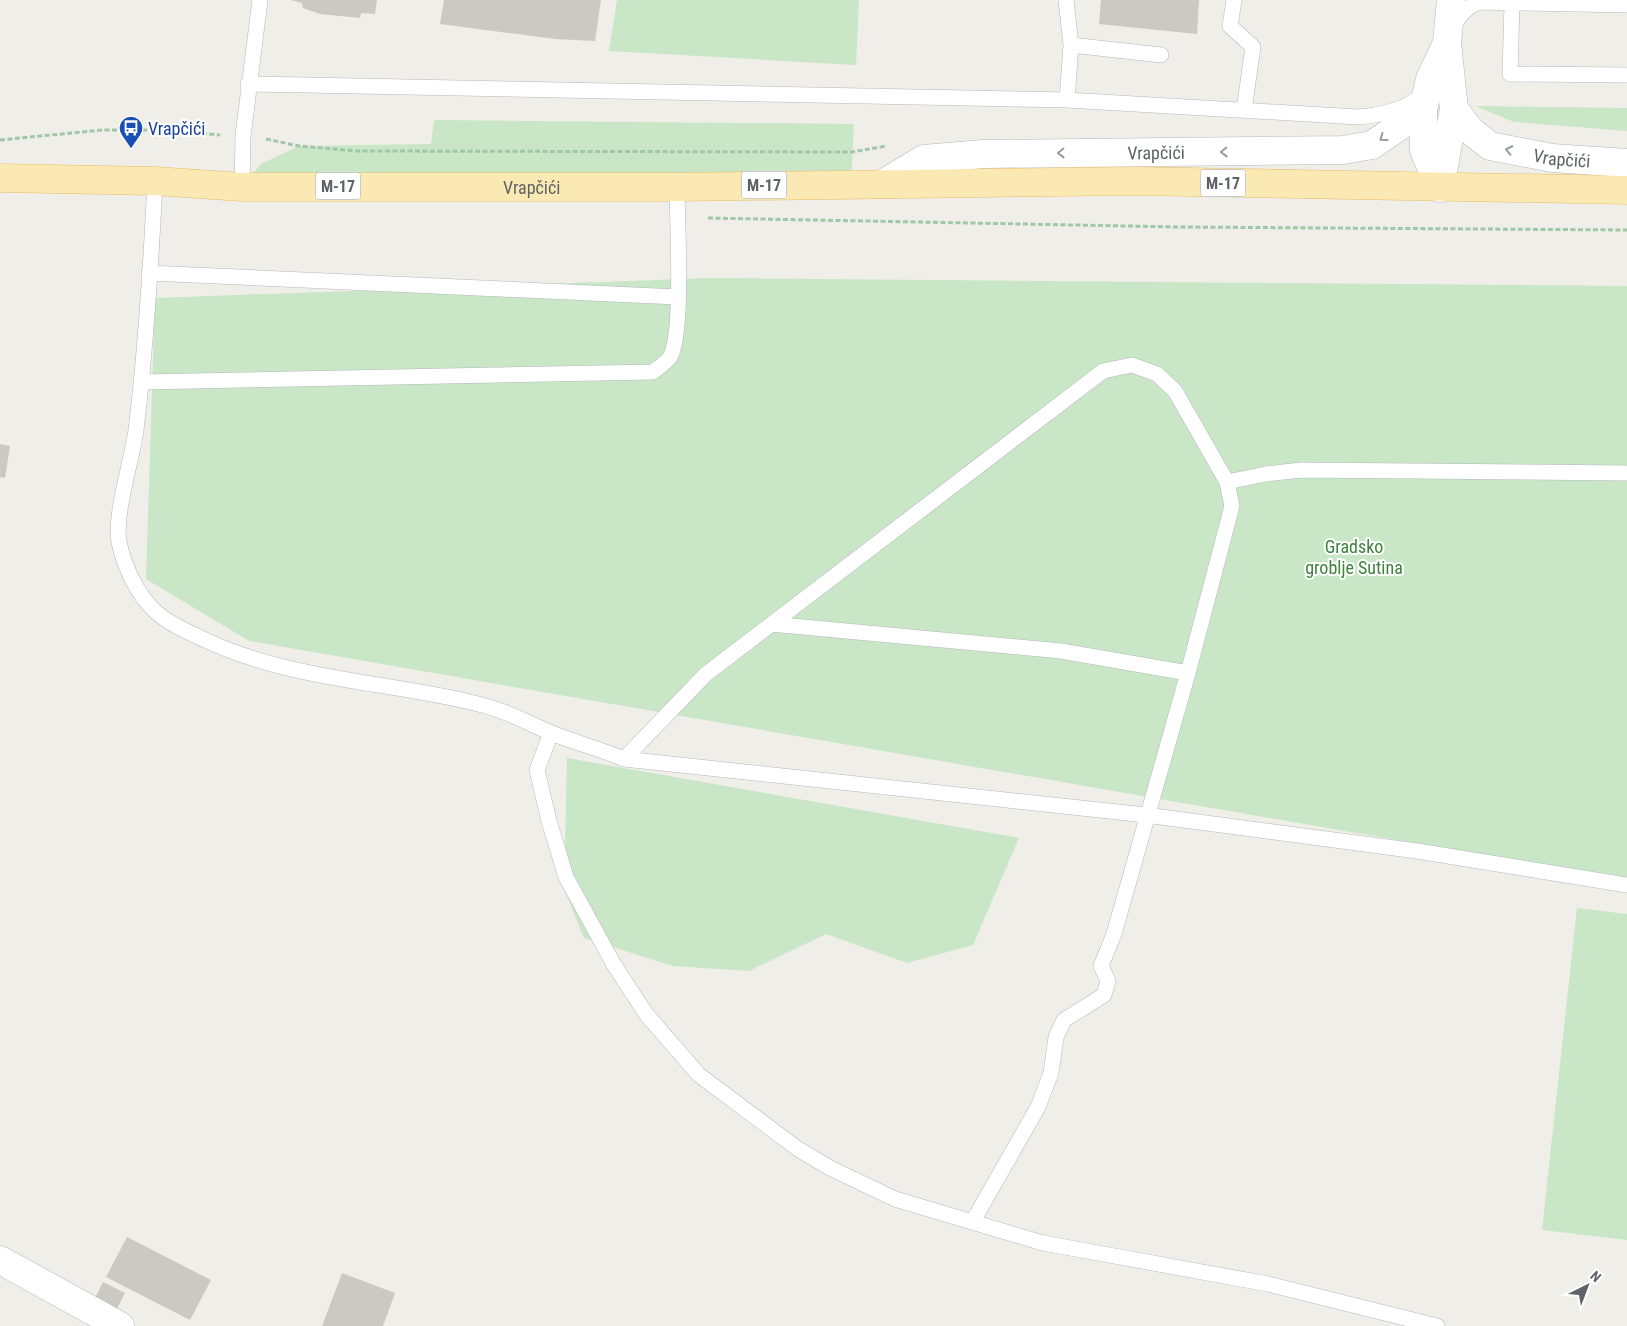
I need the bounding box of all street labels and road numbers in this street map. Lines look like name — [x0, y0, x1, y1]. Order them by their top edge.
street label: Vrapčići — [1127, 141, 1185, 163]
street label: Vrapčići — [1531, 144, 1591, 171]
road number: M-17 — [1200, 170, 1246, 197]
road number: M-17 — [316, 172, 360, 200]
road number: M-17 — [742, 172, 786, 198]
street label: Vrapčići — [503, 177, 560, 198]

